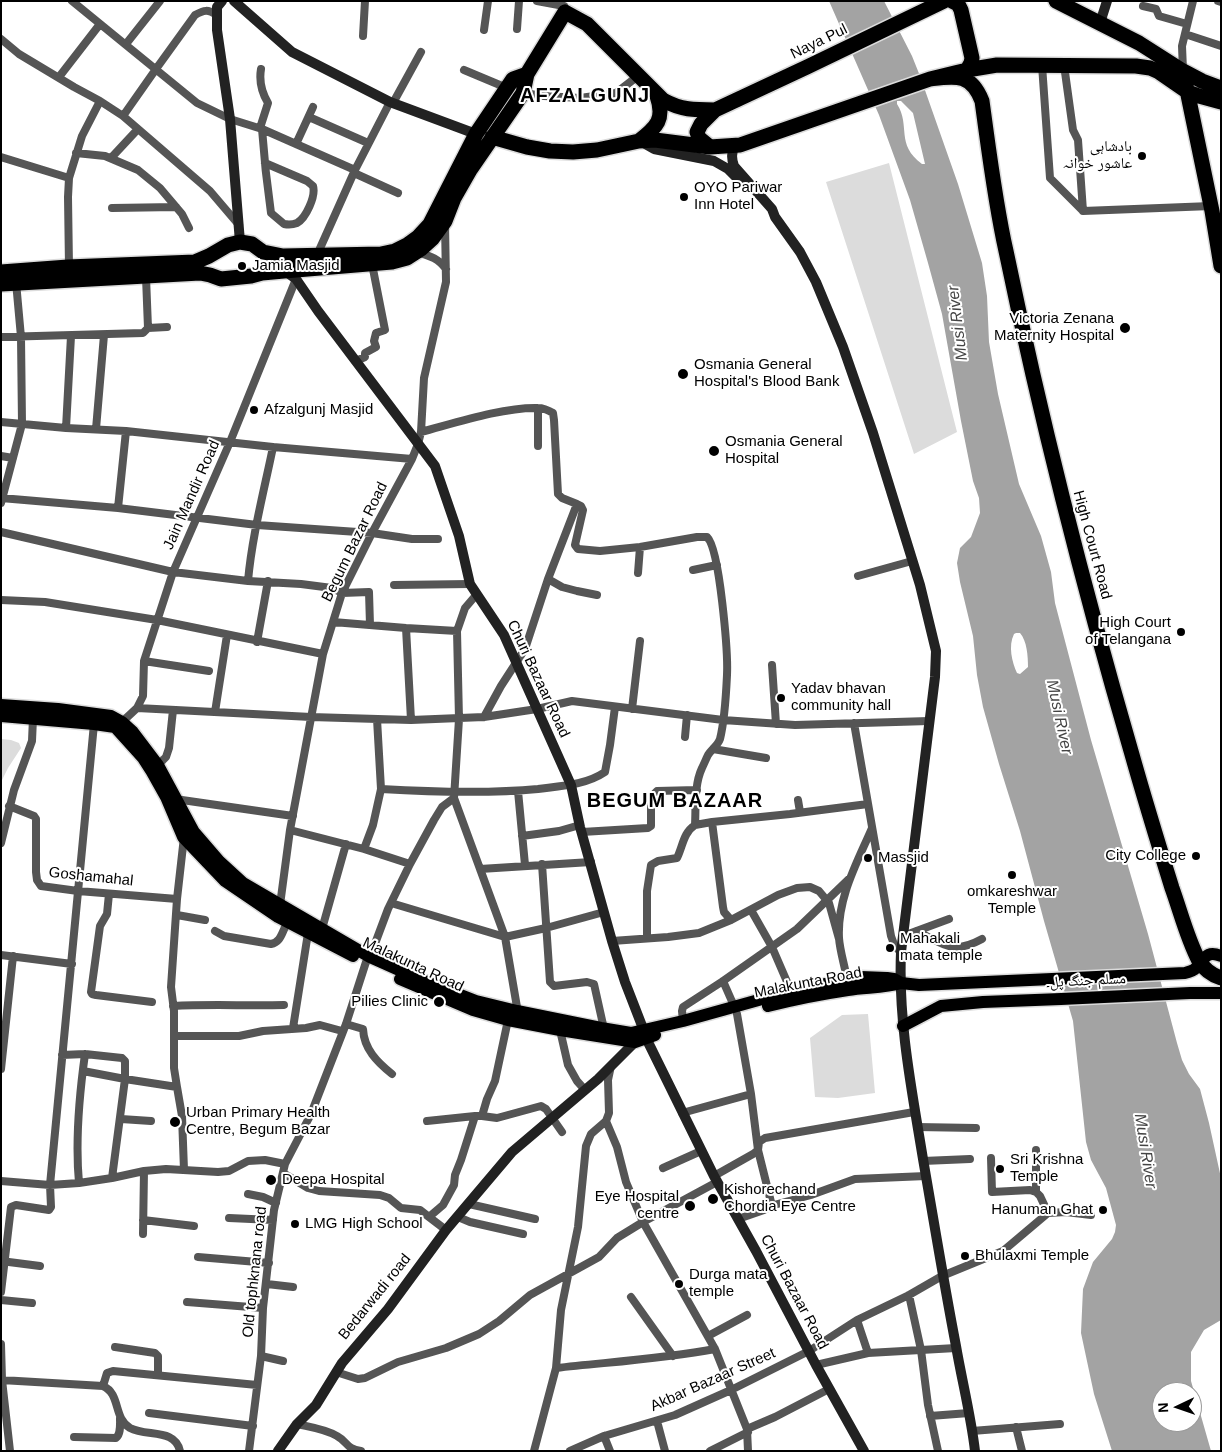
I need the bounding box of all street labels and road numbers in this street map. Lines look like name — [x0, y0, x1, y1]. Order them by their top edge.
street label: Naya Pul — [788, 21, 850, 63]
street label: Jain Mandir Road — [160, 438, 224, 552]
street label: Begum Bazar Road — [318, 479, 392, 605]
street label: High Court Road — [1069, 489, 1115, 601]
street label: Churi Bazaar Road — [503, 617, 573, 741]
street label: Goshamahal — [48, 864, 134, 890]
street label: Malakunta Road — [360, 934, 466, 996]
street label: Malakunta Road — [753, 964, 863, 1002]
street label: مسلم جنگ پل۔ — [1046, 970, 1126, 992]
street label: Old tophknana road — [239, 1206, 271, 1338]
street label: Churi Bazaar Road — [756, 1231, 832, 1353]
street label: Bedarwadi road — [335, 1251, 415, 1343]
street label: Akbar Bazaar Street — [648, 1344, 778, 1416]

